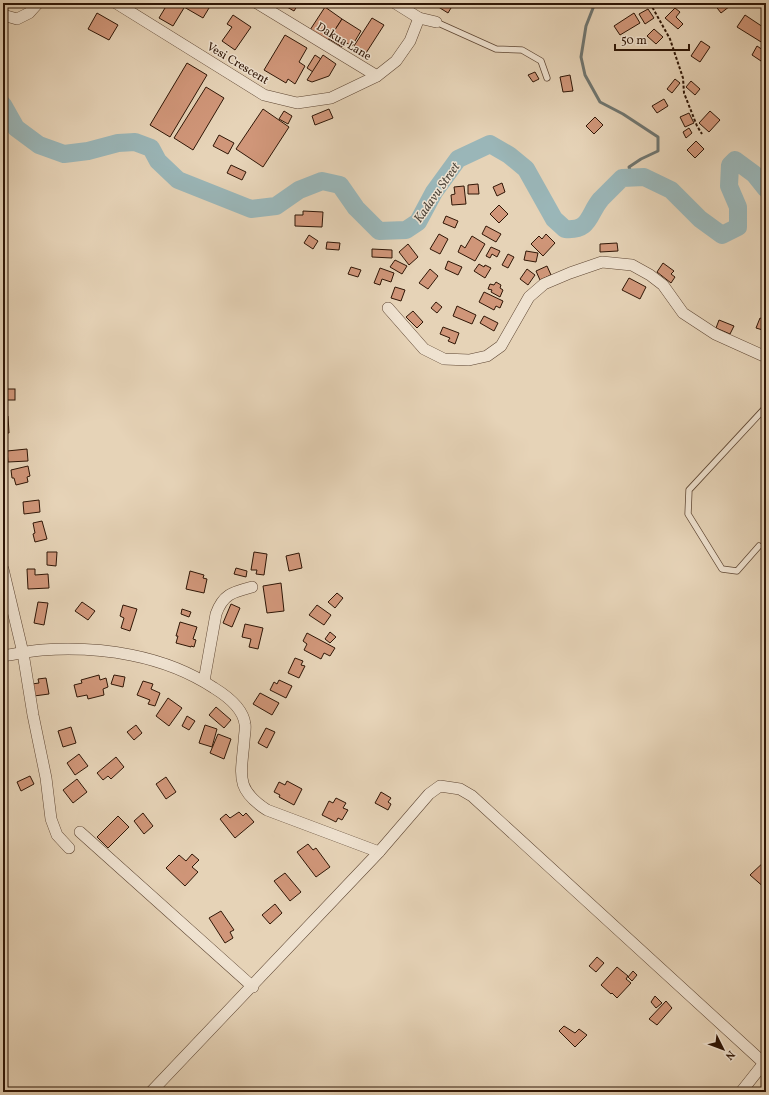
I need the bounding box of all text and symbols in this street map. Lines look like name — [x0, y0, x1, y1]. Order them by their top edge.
street label: Dakua Lane — [313, 19, 374, 65]
scale bar — [615, 26, 689, 52]
text: 50 m — [621, 33, 647, 49]
street label: Vesi Crescent — [203, 39, 272, 89]
water label: Kadavu Street — [410, 159, 466, 227]
north arrow — [703, 1029, 743, 1069]
text: N — [721, 1047, 738, 1063]

